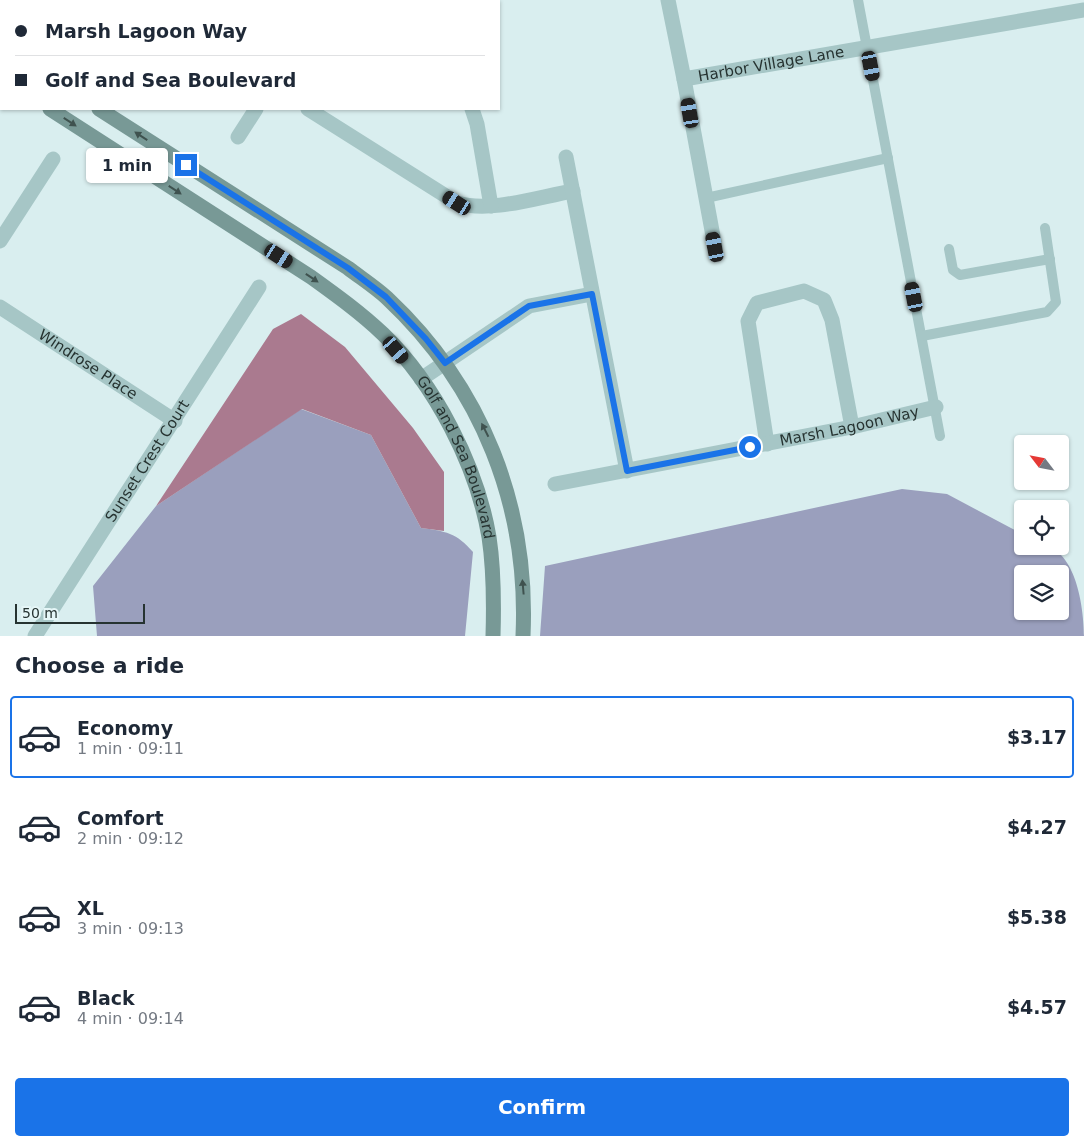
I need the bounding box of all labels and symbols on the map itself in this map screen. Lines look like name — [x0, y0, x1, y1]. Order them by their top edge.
street label: Harbor Village Lane — [697, 43, 845, 85]
car — [860, 50, 881, 82]
car — [680, 97, 699, 129]
one-way arrow — [64, 117, 77, 126]
one-way arrow — [135, 131, 148, 141]
callout: 1 min — [86, 148, 168, 182]
route end — [175, 154, 197, 176]
one-way arrow — [169, 185, 182, 194]
car — [440, 189, 473, 217]
car — [704, 231, 725, 263]
car — [262, 242, 295, 270]
one-way arrow — [305, 273, 319, 283]
car — [903, 281, 924, 313]
street label: Windrose Place — [35, 326, 141, 403]
car — [380, 334, 411, 366]
street label: Golf and Sea Boulevard — [413, 372, 498, 540]
street label: Sunset Crest Court — [102, 396, 193, 525]
street label: Marsh Lagoon Way — [778, 402, 921, 450]
one-way arrow — [481, 423, 489, 438]
north arrow — [1014, 435, 1069, 490]
route start — [739, 436, 761, 458]
one-way arrow — [518, 579, 526, 595]
scale bar — [15, 601, 145, 624]

